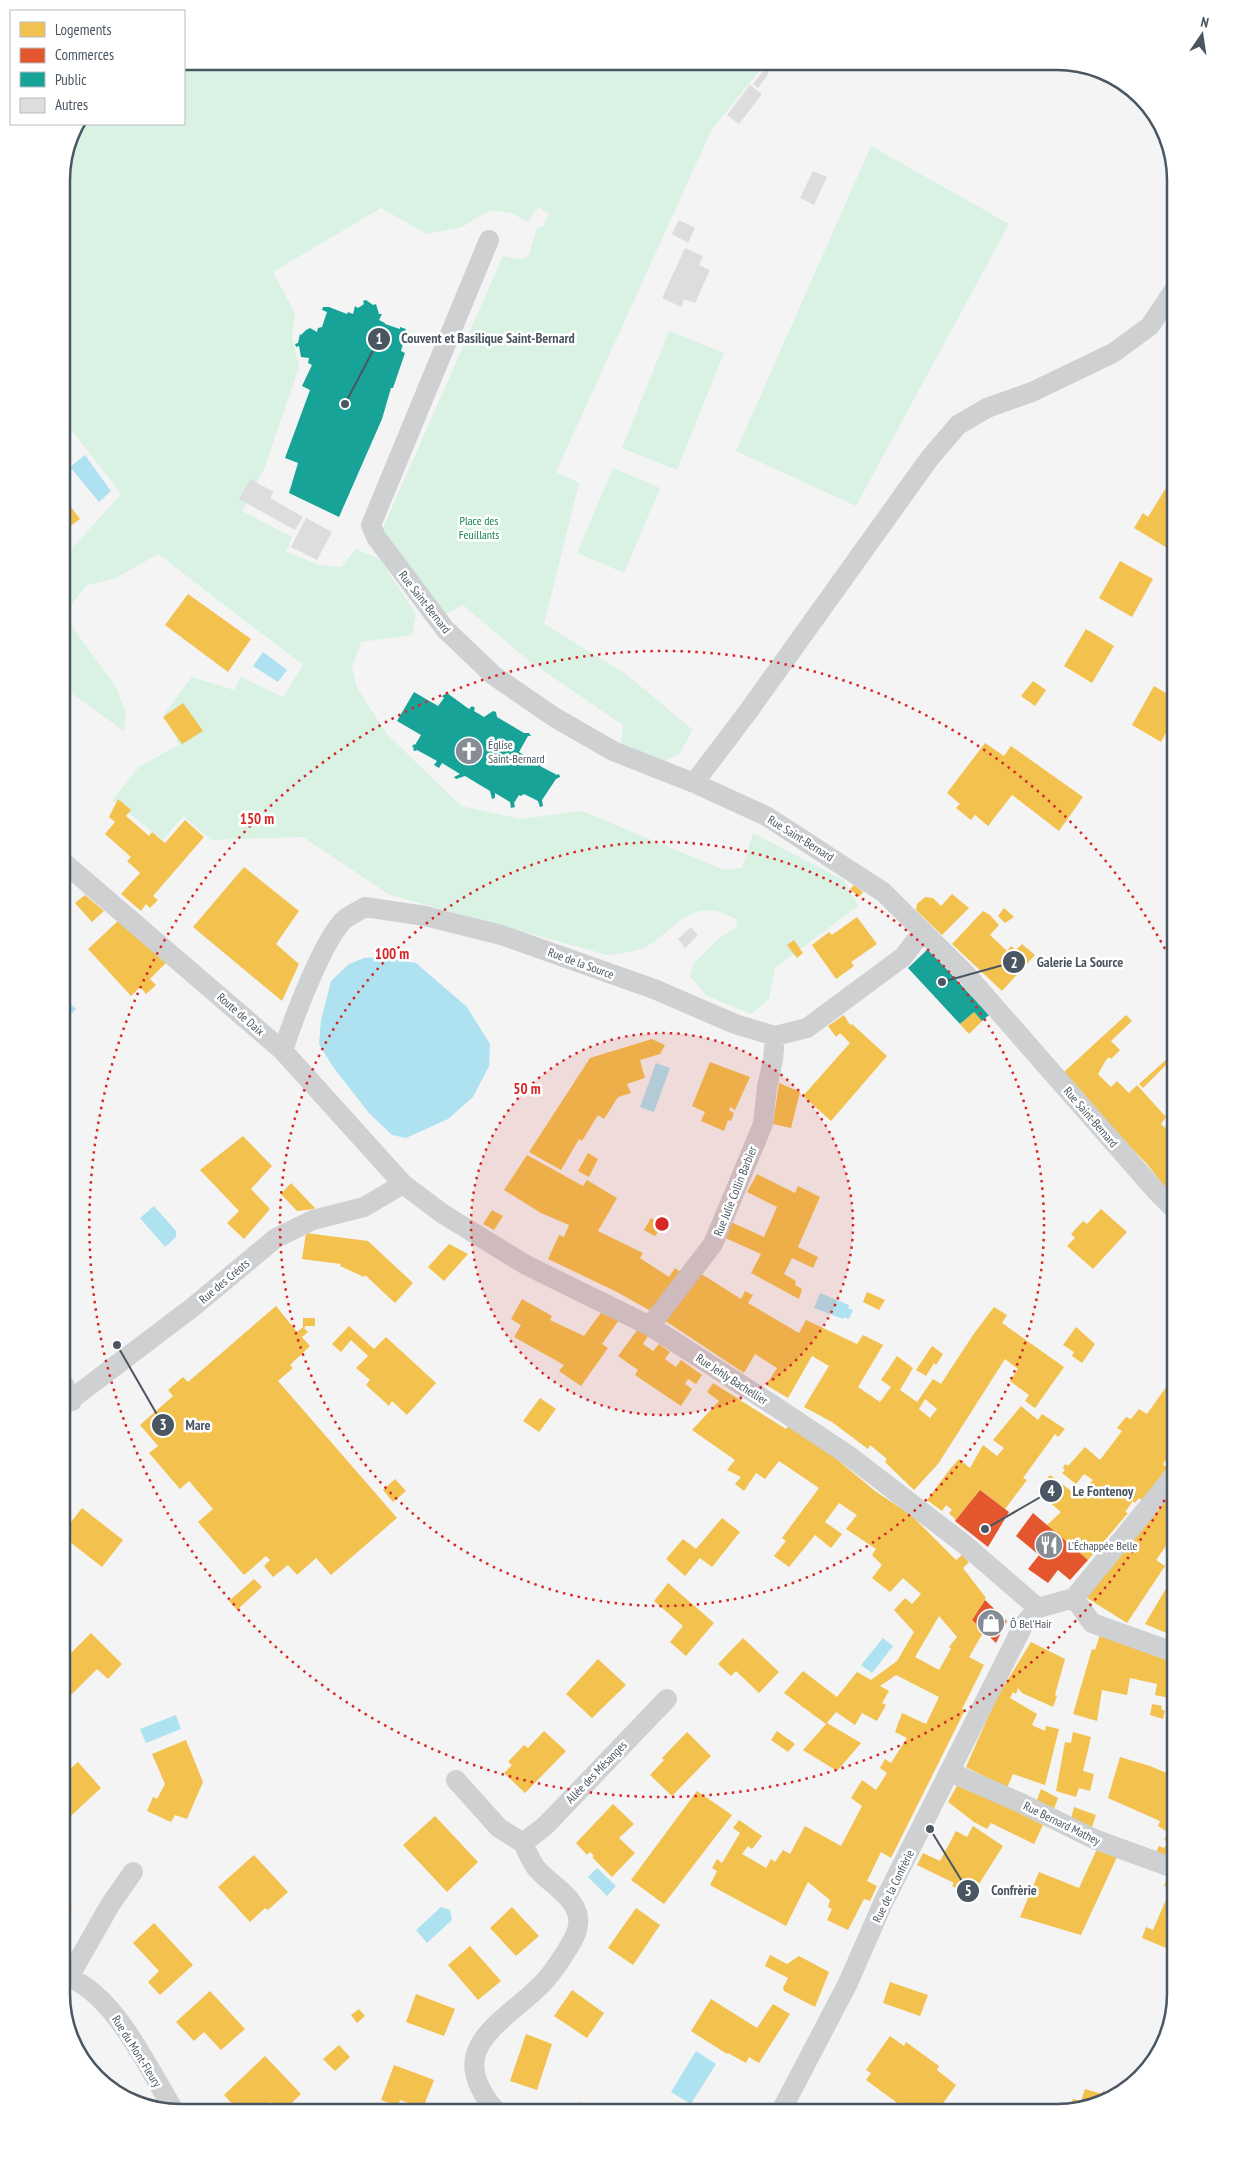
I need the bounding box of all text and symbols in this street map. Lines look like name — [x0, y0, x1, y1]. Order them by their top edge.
legend — [10, 10, 185, 125]
north arrow — [1177, 10, 1227, 60]
text: N — [1199, 13, 1211, 32]
text: Logements — [55, 20, 111, 39]
text: Commerces — [55, 45, 114, 64]
text: Public — [55, 70, 87, 89]
text: Autres — [55, 95, 88, 114]
callout: Couvent et Basilique Saint-Bernard — [367, 324, 585, 353]
text: 1 — [375, 329, 383, 348]
text: Couvent et Basilique Saint-Bernard — [401, 329, 575, 347]
park label: Place des Feuillants — [459, 513, 499, 542]
street label: Rue Saint-Bernard — [396, 568, 454, 636]
church icon: Église Saint-Bernard — [454, 736, 484, 766]
place label: Église Saint-Bernard — [488, 737, 545, 766]
text: 150 m — [240, 809, 274, 828]
street label: Rue Saint-Bernard — [765, 812, 837, 864]
text: 100 m — [375, 944, 409, 963]
street label: Rue de la Source — [546, 944, 616, 982]
callout: Galerie La Source — [1001, 948, 1133, 977]
text: 2 — [1010, 953, 1018, 972]
text: Galerie La Source — [1037, 953, 1123, 971]
street label: Route de Daix — [214, 989, 268, 1039]
text: 50 m — [513, 1079, 541, 1098]
street label: Rue Saint-Bernard — [1061, 1084, 1121, 1150]
street label: Rue Julie Collin Barbier — [710, 1143, 760, 1238]
centre of rings — [653, 1215, 671, 1233]
street label: Rue des Créots — [196, 1256, 252, 1306]
street label: Rue Jehly Bachellier — [693, 1350, 771, 1408]
callout: Mare — [151, 1410, 221, 1439]
text: 3 — [159, 1415, 167, 1434]
text: Mare — [185, 1416, 211, 1434]
callout: Le Fontenoy — [1038, 1476, 1144, 1505]
text: 4 — [1047, 1481, 1055, 1500]
text: Le Fontenoy — [1073, 1482, 1134, 1500]
restaurant icon: L'Échappée Belle — [1034, 1530, 1064, 1560]
place label: L'Échappée Belle — [1068, 1538, 1137, 1553]
shop icon: Ô Bel'Hair — [976, 1608, 1006, 1638]
place label: Ô Bel'Hair — [1010, 1616, 1053, 1631]
street label: Allée des Mésanges — [562, 1738, 630, 1806]
street label: Rue Bernard Mathey — [1021, 1798, 1103, 1848]
street label: Rue de la Confrèrie — [869, 1847, 917, 1925]
callout: Confrèrie — [956, 1876, 1046, 1905]
text: 5 — [964, 1881, 972, 1900]
text: Confrèrie — [991, 1881, 1037, 1899]
street label: Rue du Mont-Fleury — [109, 2012, 165, 2090]

